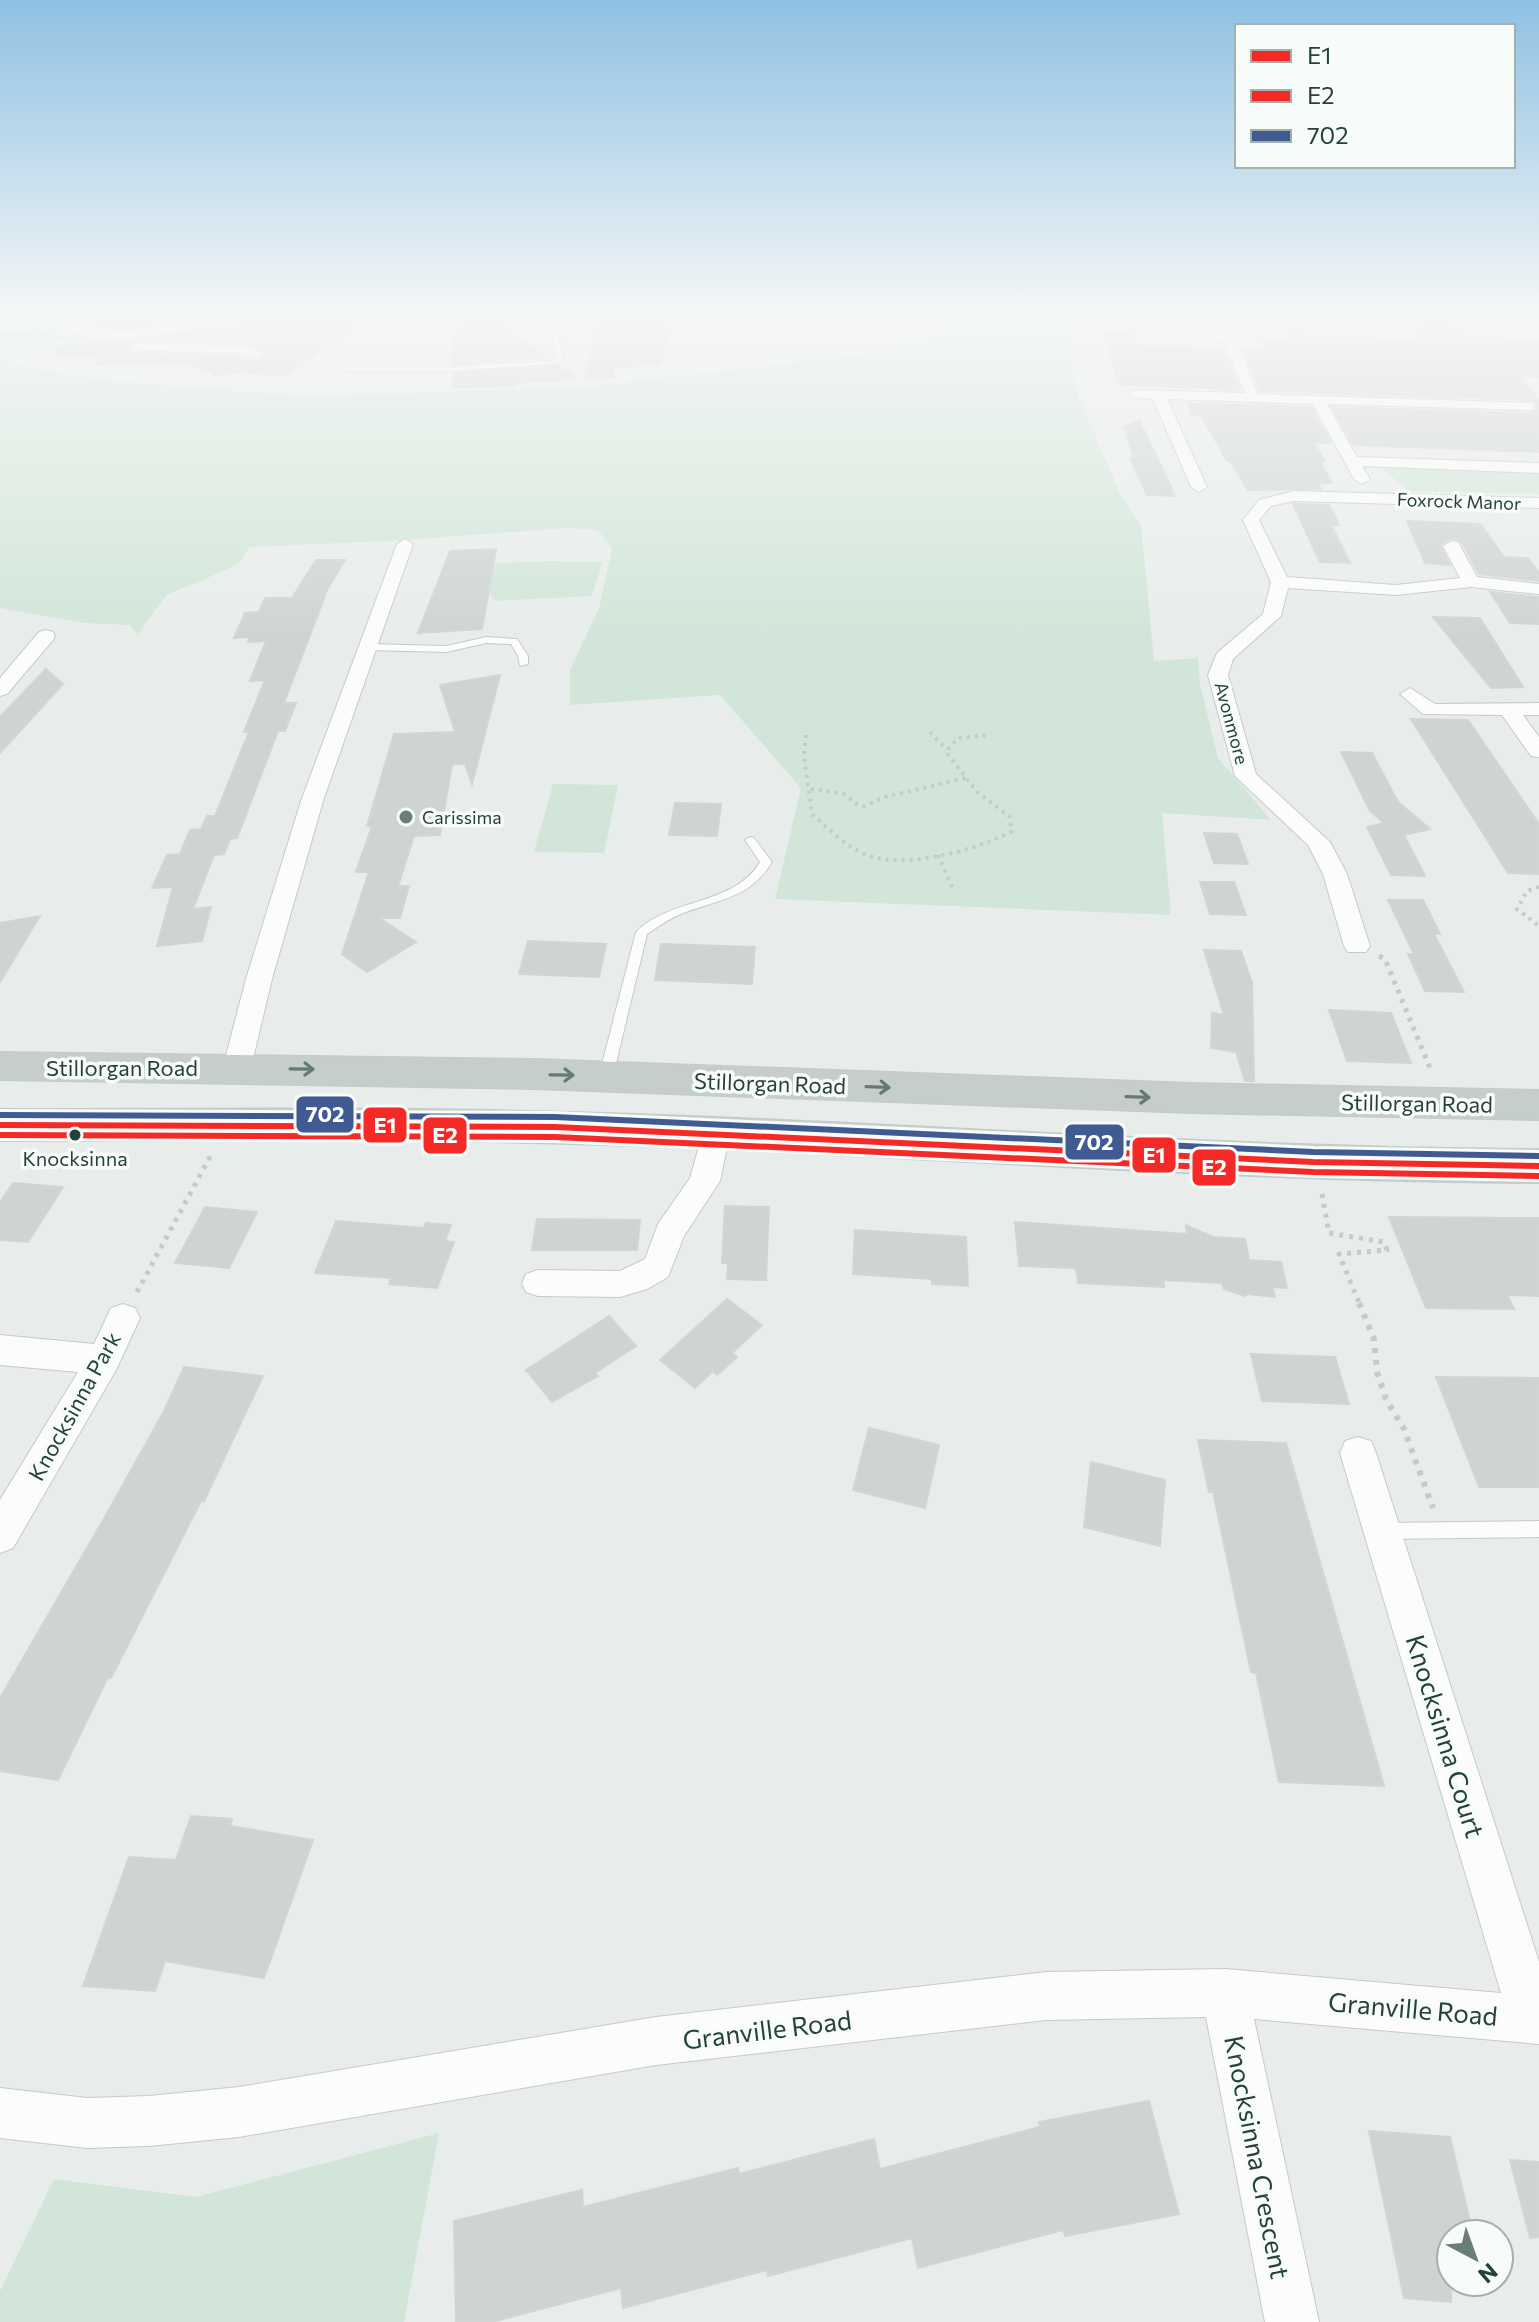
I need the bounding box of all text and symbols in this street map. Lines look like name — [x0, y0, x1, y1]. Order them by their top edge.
legend — [1235, 24, 1515, 168]
text: E1 — [1307, 40, 1332, 69]
text: E2 — [1307, 80, 1335, 109]
text: 702 — [1307, 120, 1349, 149]
street label: Foxrock Manor — [1396, 488, 1522, 514]
street label: Avonmore — [1210, 679, 1254, 767]
place label: Carissima — [422, 806, 502, 828]
marker: Carissima — [397, 808, 415, 826]
street label: Stillorgan Road — [46, 1054, 198, 1081]
one-way arrow — [288, 1061, 315, 1077]
street label: Stillorgan Road — [694, 1067, 846, 1099]
one-way arrow — [548, 1068, 575, 1083]
one-way arrow — [864, 1079, 891, 1094]
street label: Stillorgan Road — [1341, 1088, 1493, 1118]
one-way arrow — [1124, 1089, 1150, 1104]
line badge: 702 — [295, 1095, 355, 1134]
text: 702 — [306, 1100, 344, 1127]
line badge: E1 — [362, 1106, 408, 1144]
text: E1 — [373, 1111, 397, 1138]
line badge: E2 — [422, 1116, 468, 1155]
text: E2 — [432, 1121, 458, 1148]
line badge: 702 — [1064, 1123, 1125, 1161]
marker: Knocksinna — [67, 1127, 83, 1143]
text: 702 — [1075, 1128, 1113, 1155]
line badge: E1 — [1131, 1136, 1177, 1174]
text: E1 — [1142, 1141, 1166, 1168]
place label: Knocksinna — [22, 1146, 128, 1170]
line badge: E2 — [1191, 1148, 1237, 1187]
text: E2 — [1201, 1153, 1227, 1180]
street label: Knocksinna Park — [22, 1327, 126, 1485]
street label: Knocksinna Court — [1400, 1631, 1492, 1841]
street label: Granville Road — [1327, 1985, 1499, 2031]
street label: Granville Road — [681, 2003, 853, 2055]
street label: Knocksinna Crescent — [1219, 2033, 1297, 2281]
north arrow — [1435, 2218, 1515, 2298]
text: N — [1473, 2258, 1504, 2289]

